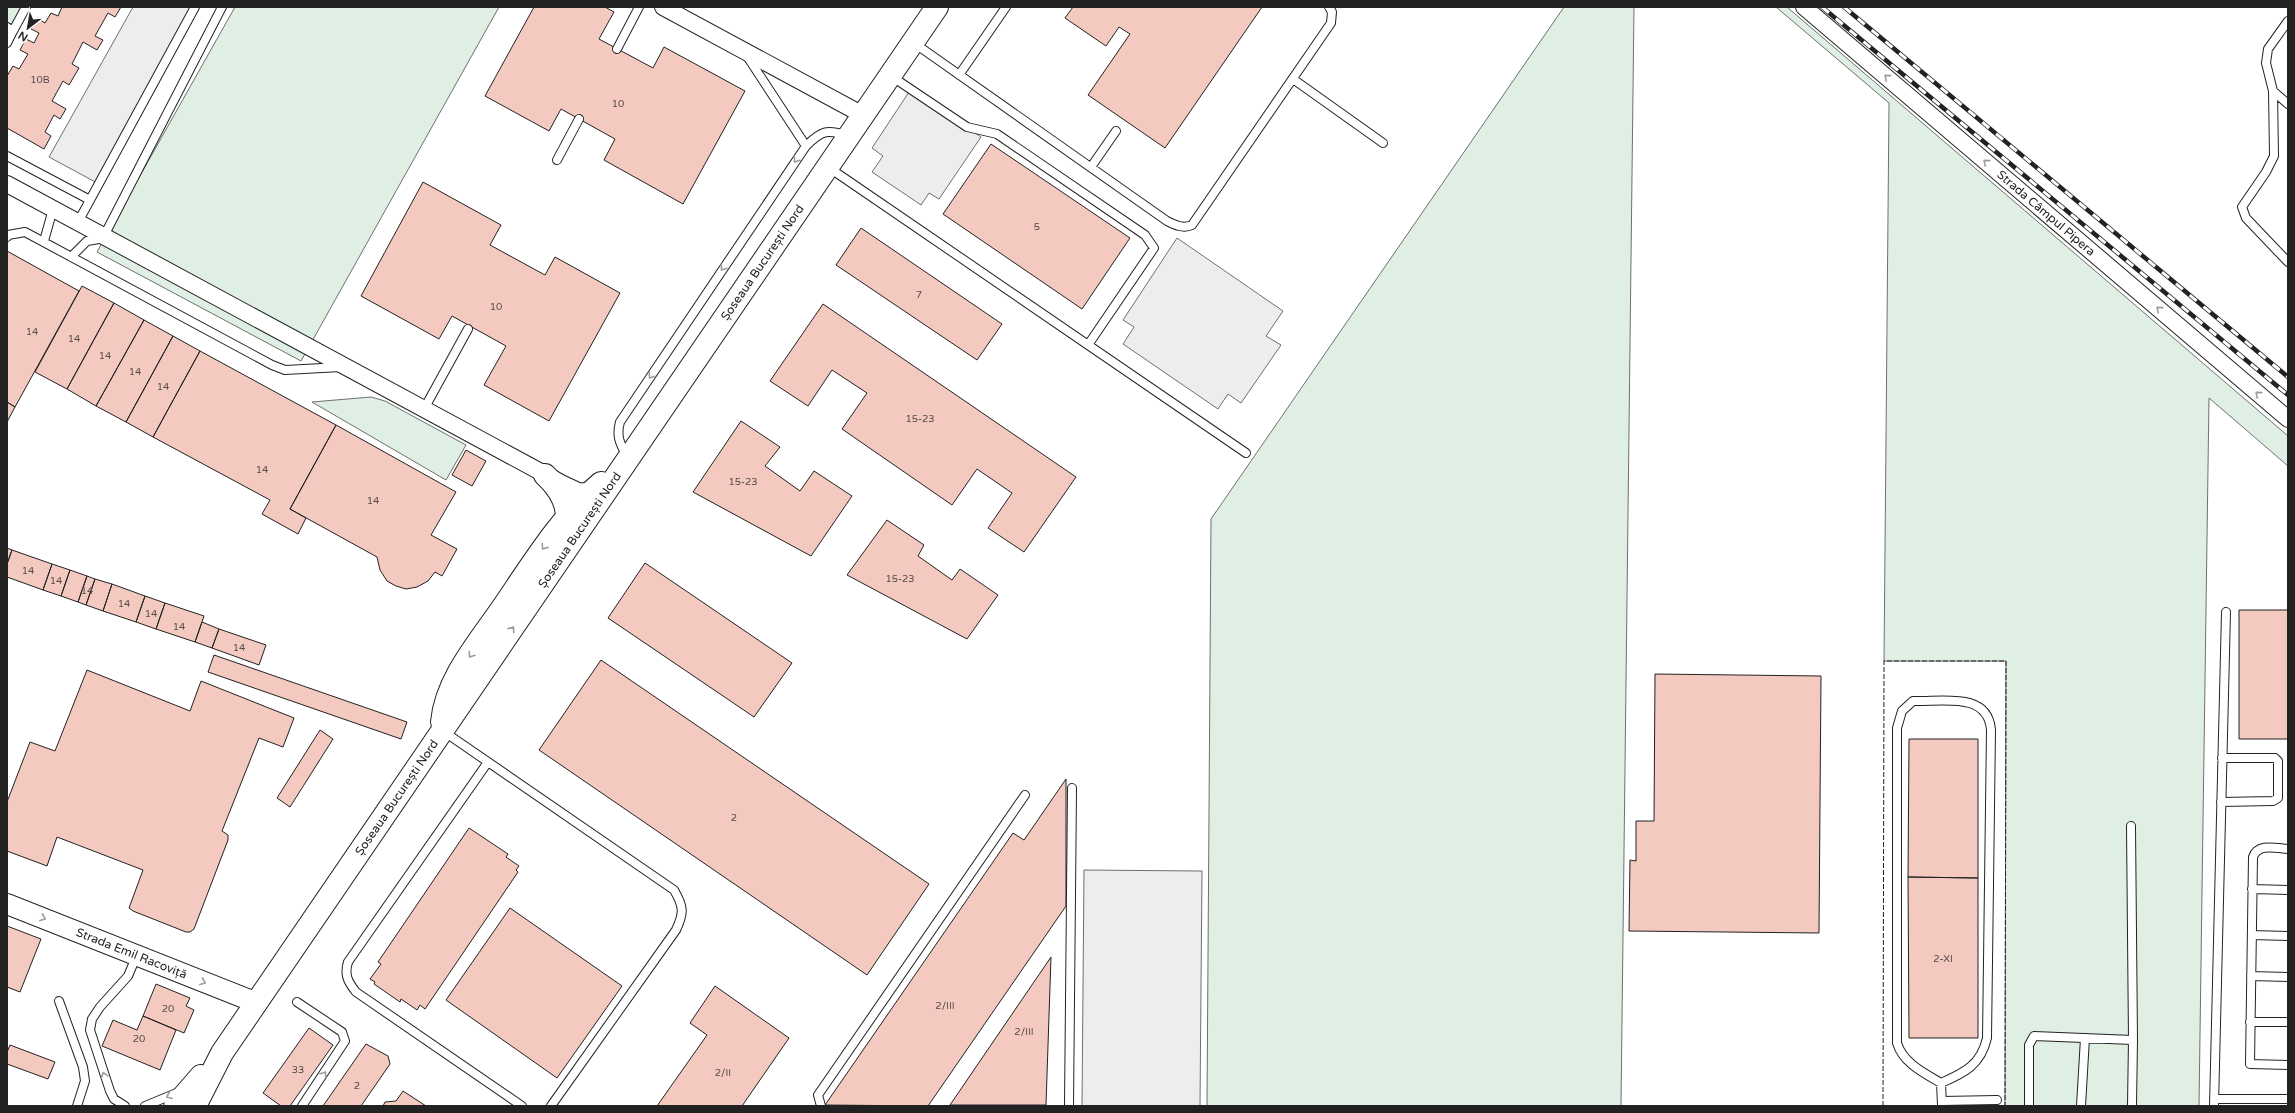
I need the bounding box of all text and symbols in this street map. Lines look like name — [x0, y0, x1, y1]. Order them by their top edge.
north arrow — [8, 8, 48, 48]
text: N — [16, 28, 30, 44]
house number: 10B — [30, 74, 50, 86]
one-way arrow — [1884, 75, 1891, 82]
house number: 10 — [612, 98, 624, 110]
one-way arrow — [794, 156, 801, 163]
one-way arrow — [1983, 159, 1990, 166]
street label: Strada Câmpul Pipera — [1994, 167, 2098, 259]
street label: Șoseaua București Nord — [718, 202, 807, 323]
house number: 5 — [1034, 221, 1040, 233]
one-way arrow — [720, 264, 728, 271]
house number: 7 — [916, 289, 922, 301]
house number: 10 — [490, 301, 502, 313]
one-way arrow — [2157, 307, 2164, 314]
house number: 14 — [26, 326, 38, 338]
house number: 14 — [68, 333, 80, 345]
house number: 14 — [99, 350, 111, 362]
house number: 14 — [129, 366, 141, 378]
one-way arrow — [648, 372, 656, 379]
house number: 14 — [157, 381, 169, 393]
one-way arrow — [2256, 391, 2263, 398]
house number: 15-23 — [905, 413, 935, 425]
house number: 14 — [256, 464, 268, 476]
street label: Șoseaua București Nord — [535, 470, 624, 590]
house number: 15-23 — [728, 476, 758, 488]
house number: 14 — [367, 495, 379, 507]
one-way arrow — [541, 543, 549, 550]
house number: 14 — [22, 565, 34, 577]
house number: 15-23 — [885, 573, 915, 585]
house number: 14 — [50, 575, 62, 587]
house number: 14 — [81, 585, 93, 597]
house number: 14 — [118, 598, 130, 610]
house number: 14 — [145, 608, 157, 620]
house number: 14 — [173, 621, 185, 633]
one-way arrow — [507, 627, 514, 634]
house number: 14 — [233, 642, 245, 654]
one-way arrow — [469, 650, 476, 657]
street label: Șoseaua București Nord — [352, 737, 441, 858]
house number: 2 — [731, 812, 737, 824]
one-way arrow — [40, 914, 47, 922]
street label: Strada Emil Racoviță — [74, 925, 189, 982]
house number: 2-XI — [1933, 953, 1953, 965]
one-way arrow — [200, 977, 207, 985]
house number: 2/III — [935, 1000, 955, 1012]
house number: 20 — [162, 1003, 174, 1015]
house number: 2/III — [1014, 1026, 1034, 1038]
house number: 20 — [133, 1033, 145, 1045]
house number: 33 — [292, 1064, 304, 1076]
house number: 2/II — [715, 1067, 731, 1079]
one-way arrow — [319, 1071, 327, 1078]
one-way arrow — [101, 1072, 109, 1079]
house number: 2 — [354, 1080, 360, 1092]
one-way arrow — [165, 1091, 173, 1099]

